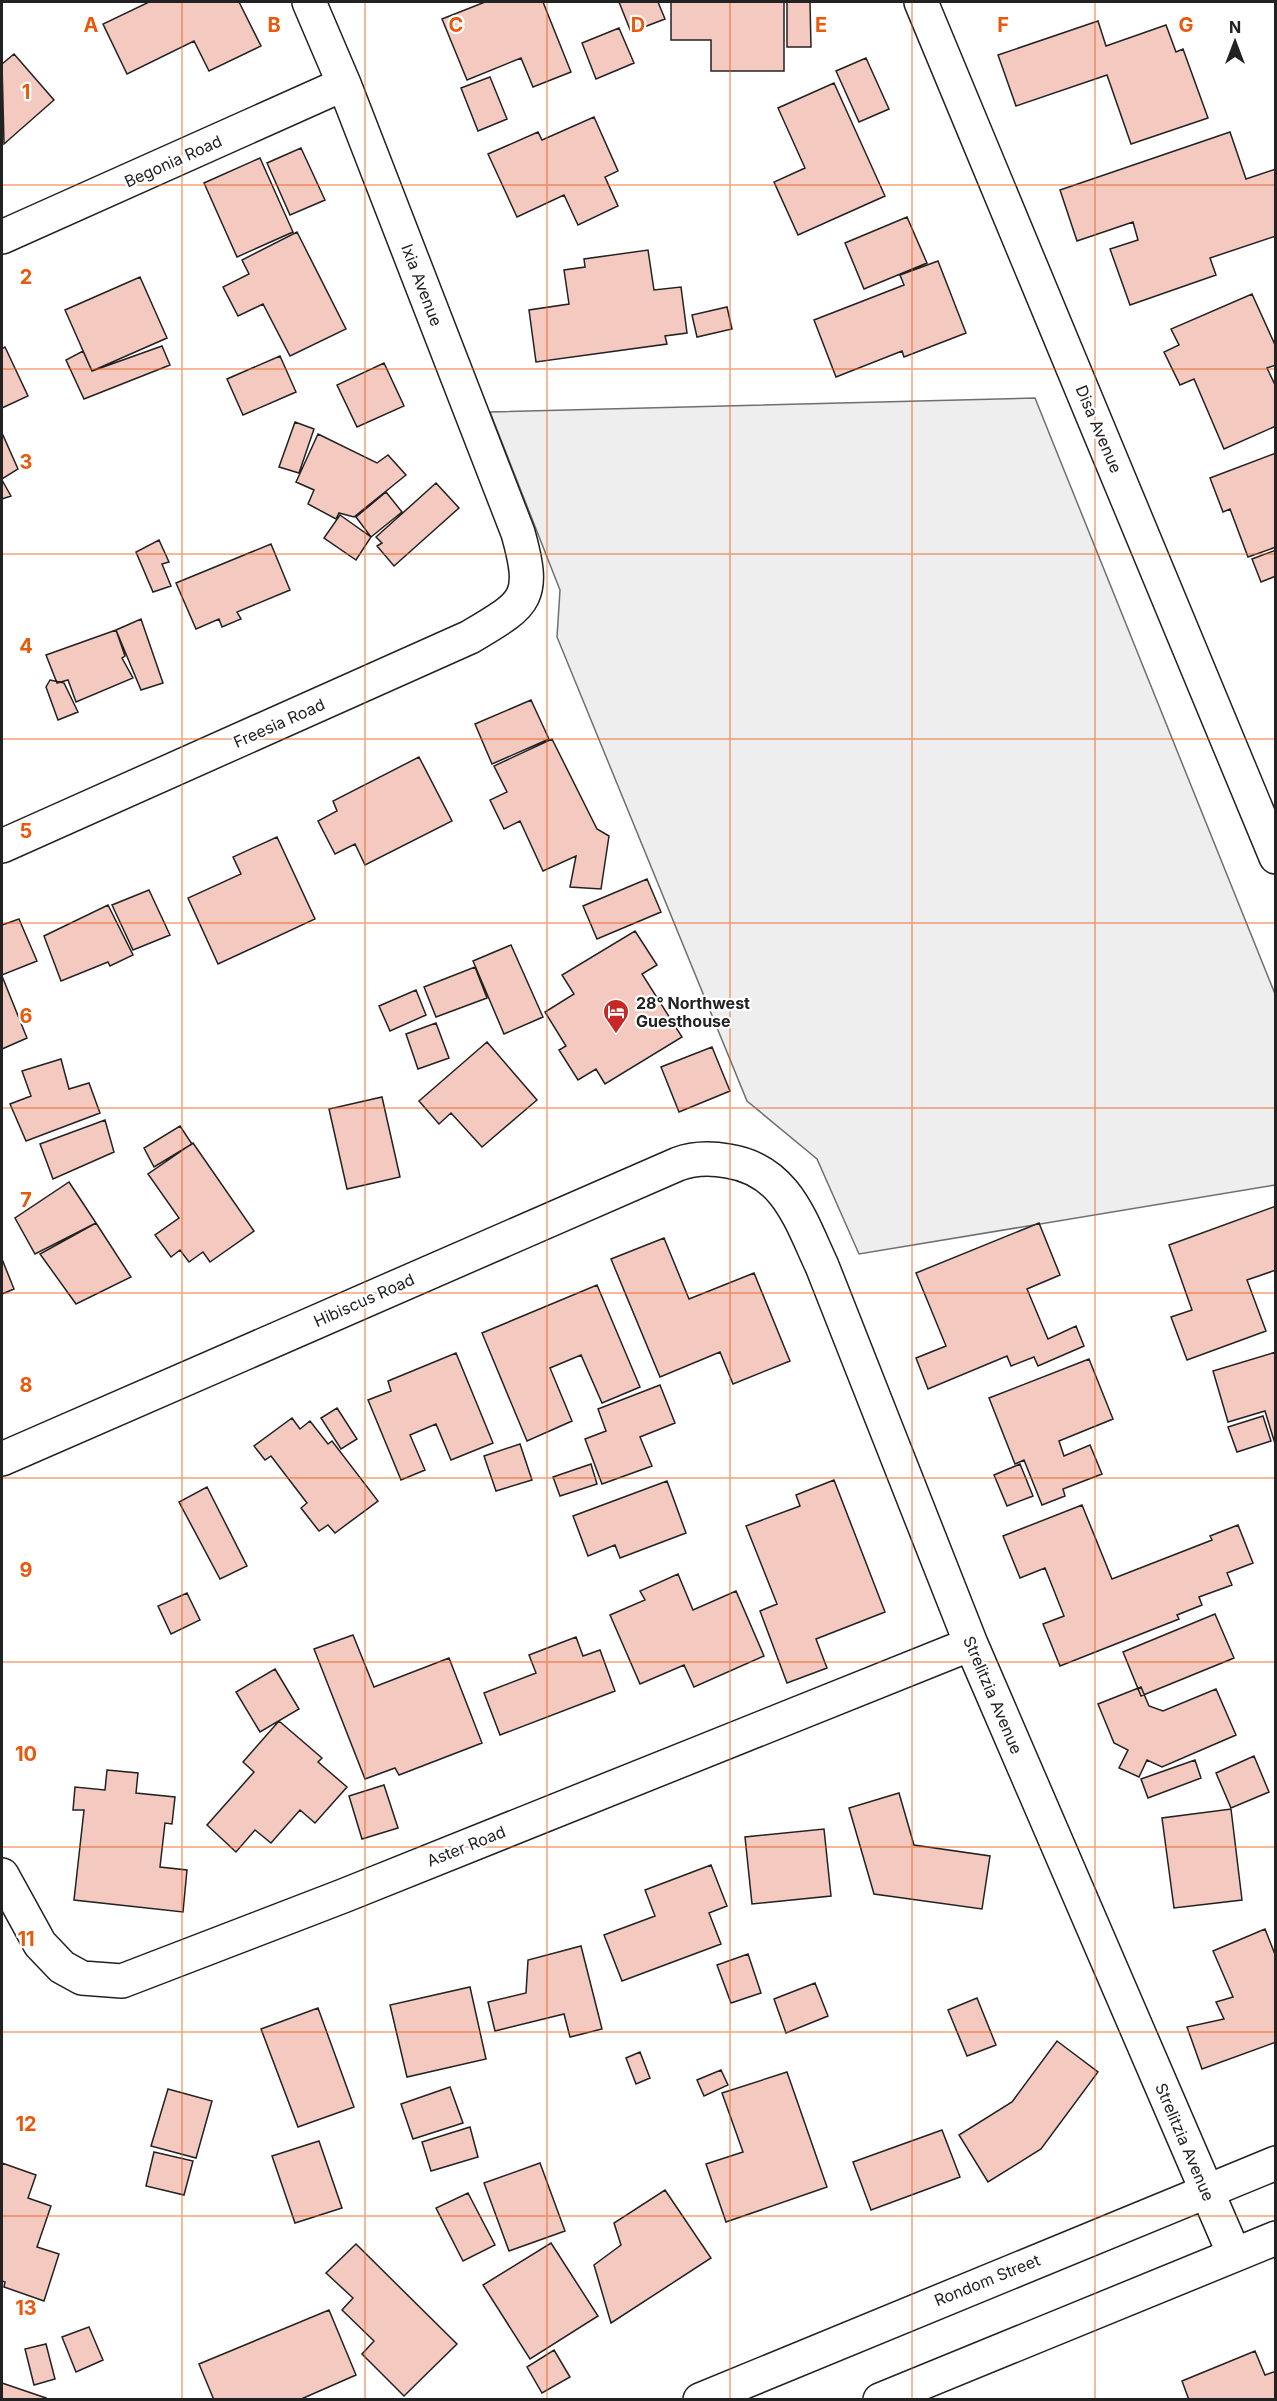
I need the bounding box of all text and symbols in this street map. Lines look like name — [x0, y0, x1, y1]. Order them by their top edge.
north arrow — [1205, 12, 1265, 72]
text: A — [84, 13, 99, 37]
text: B — [267, 13, 281, 37]
text: C — [449, 13, 463, 37]
text: D — [631, 13, 645, 37]
text: E — [815, 13, 827, 37]
text: F — [997, 13, 1009, 37]
text: G — [1178, 13, 1194, 37]
text: N — [1229, 17, 1241, 37]
text: 1 — [22, 80, 30, 104]
street label: Begonia Road — [121, 131, 225, 191]
street label: Ixia Avenue — [397, 241, 447, 329]
text: 2 — [20, 265, 32, 289]
street label: Disa Avenue — [1072, 382, 1126, 476]
text: 3 — [20, 450, 32, 474]
text: 4 — [19, 634, 33, 658]
street label: Freesia Road — [230, 694, 328, 752]
text: 5 — [20, 819, 32, 843]
place label: 28° Northwest Guesthouse — [636, 993, 750, 1031]
hotel icon: 28° Northwest Guesthouse — [601, 997, 631, 1035]
text: 6 — [20, 1004, 33, 1028]
text: 7 — [20, 1188, 32, 1212]
street label: Hibiscus Road — [311, 1269, 417, 1331]
text: 8 — [19, 1373, 33, 1397]
text: 9 — [20, 1558, 33, 1582]
street label: Strelitzia Avenue — [959, 1633, 1027, 1757]
text: 10 — [15, 1742, 37, 1766]
street label: Aster Road — [424, 1821, 508, 1871]
text: 11 — [17, 1927, 35, 1951]
street label: Strelitzia Avenue — [1151, 2080, 1219, 2204]
text: 12 — [15, 2112, 37, 2136]
street label: Rondom Street — [931, 2250, 1043, 2310]
text: 13 — [15, 2296, 37, 2320]

